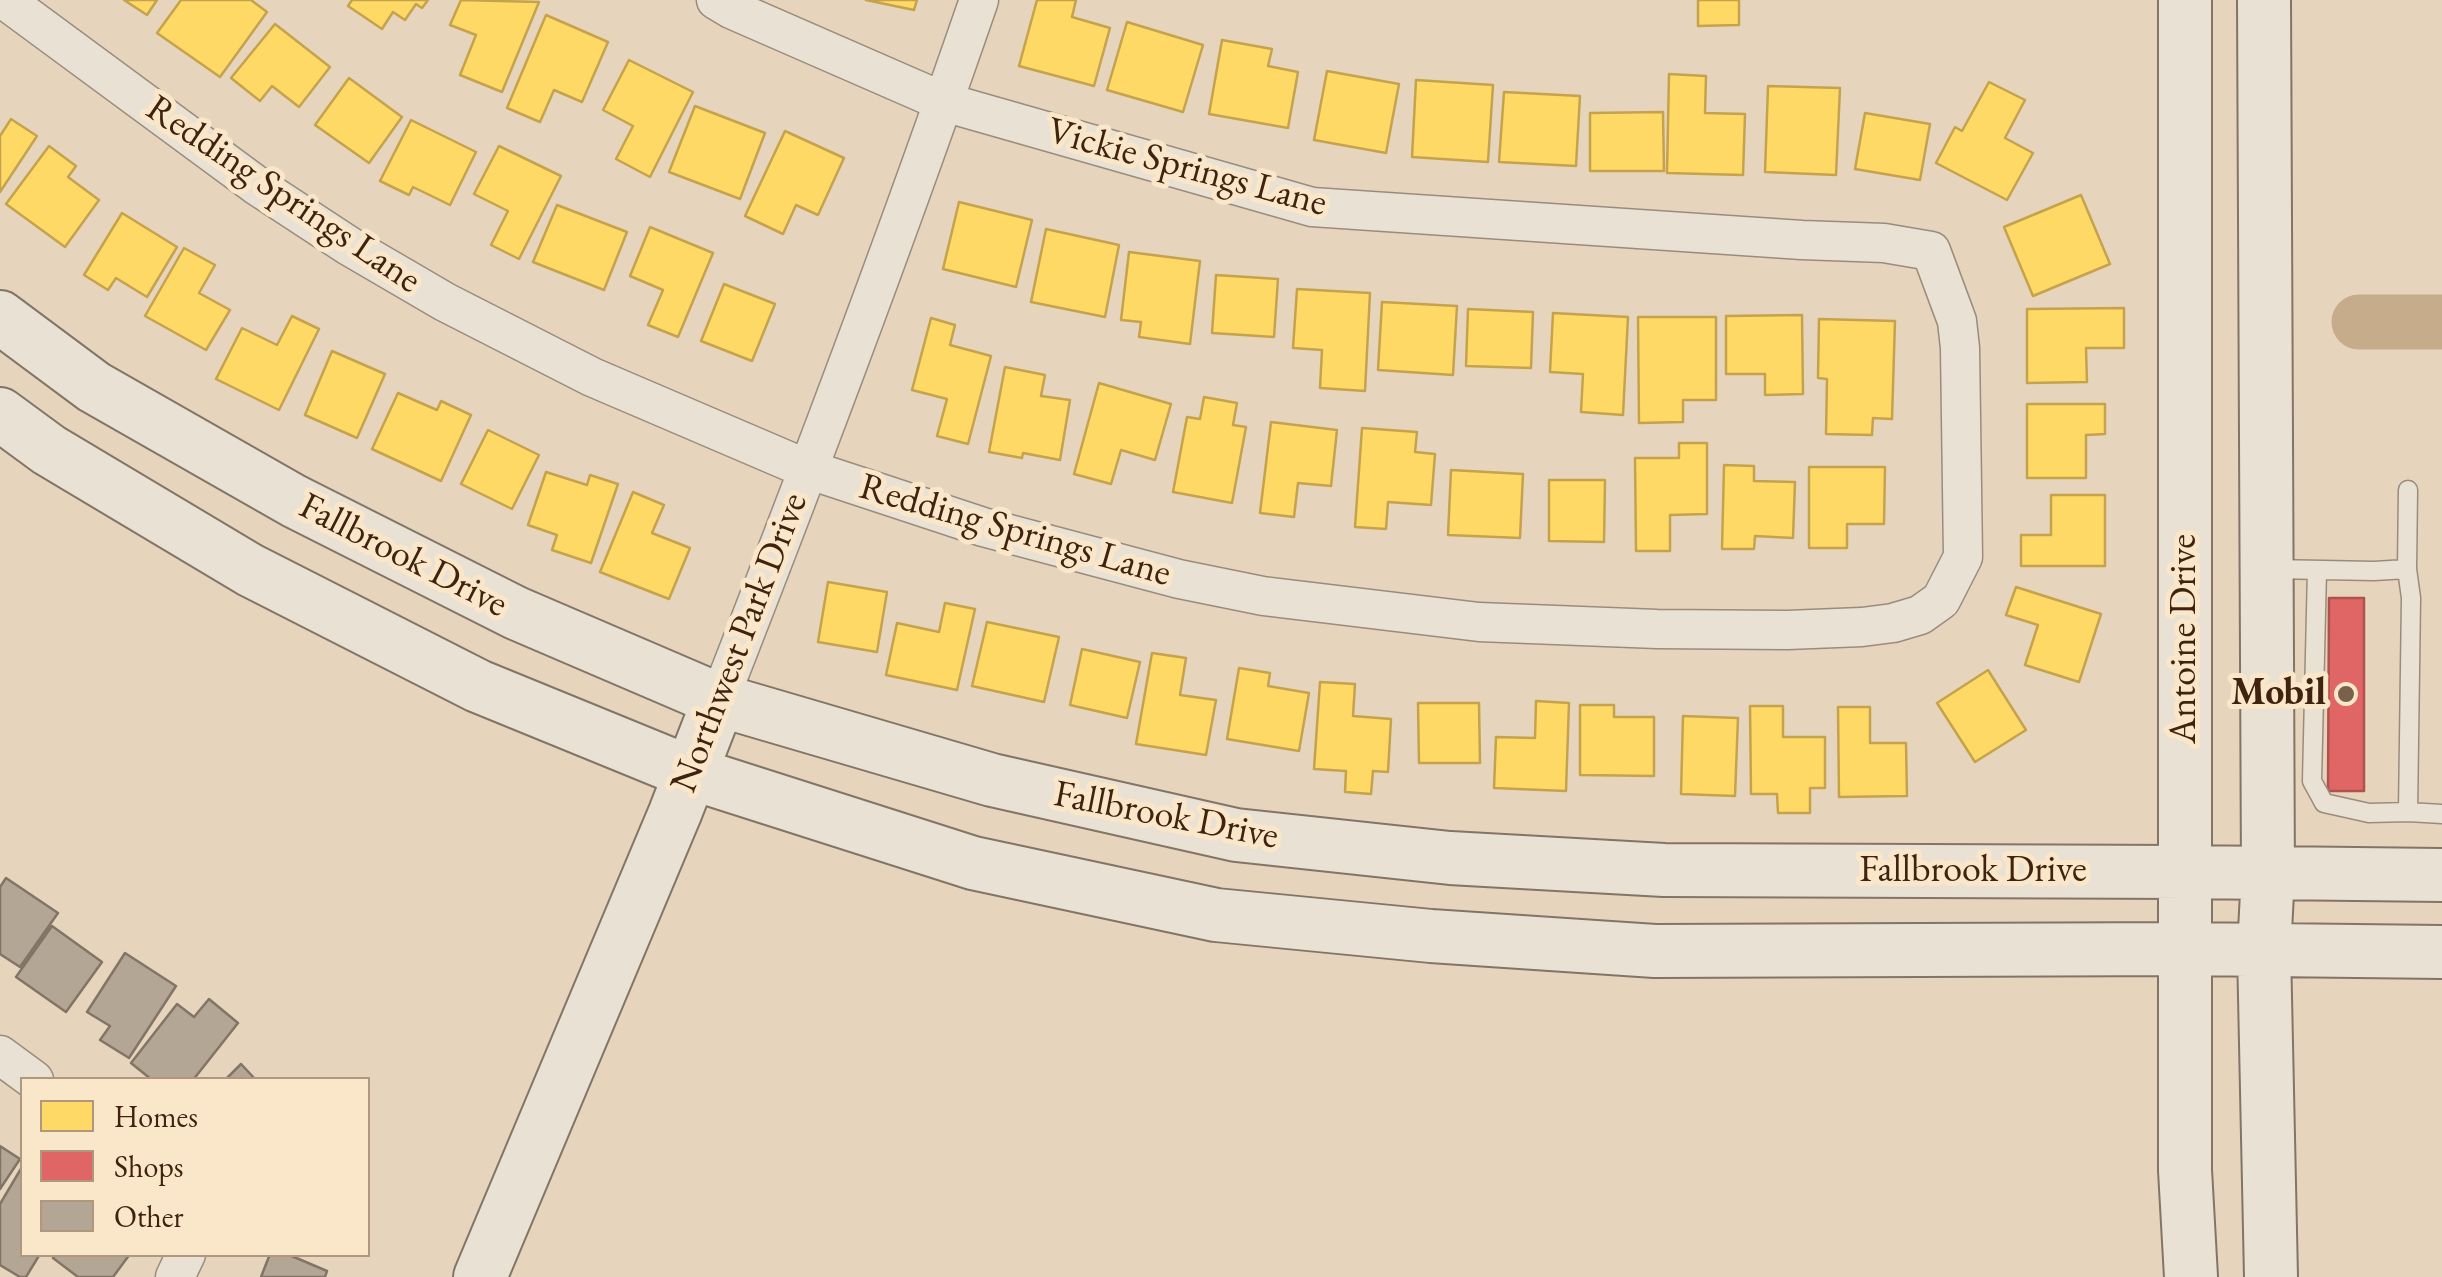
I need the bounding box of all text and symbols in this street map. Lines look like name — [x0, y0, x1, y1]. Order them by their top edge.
street label: Redding Springs Lane — [137, 86, 429, 304]
street label: Vickie Springs Lane — [1042, 109, 1332, 227]
street label: Redding Springs Lane — [854, 465, 1176, 597]
street label: Fallbrook Drive — [291, 484, 515, 628]
street label: Northwest Park Drive — [662, 487, 818, 799]
street label: Antoine Drive — [2162, 534, 2208, 744]
place label: Mobil — [2231, 671, 2326, 717]
marker: Mobil — [2335, 683, 2357, 705]
street label: Fallbrook Drive — [1050, 772, 1282, 860]
street label: Fallbrook Drive — [1859, 848, 2087, 894]
legend — [20, 1077, 370, 1257]
text: Homes — [114, 1097, 198, 1136]
text: Shops — [114, 1147, 184, 1186]
text: Other — [114, 1197, 183, 1236]

